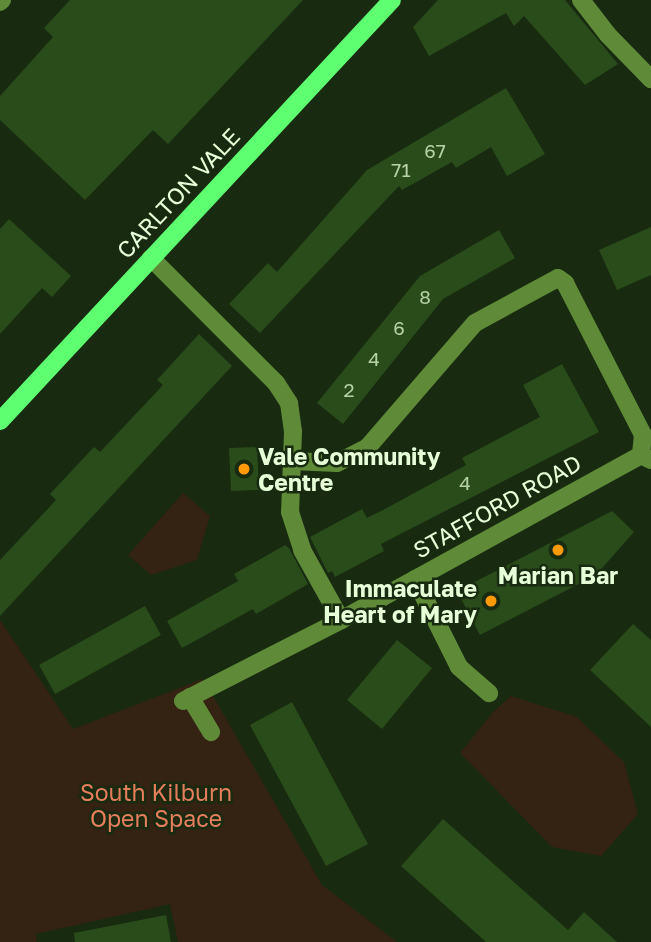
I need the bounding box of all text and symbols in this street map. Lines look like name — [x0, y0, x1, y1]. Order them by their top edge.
street label: CARLTON VALE — [111, 122, 245, 264]
house number: 67 — [424, 140, 446, 162]
house number: 71 — [391, 159, 411, 181]
house number: 8 — [419, 286, 431, 308]
house number: 6 — [393, 317, 405, 339]
house number: 4 — [368, 348, 380, 370]
house number: 2 — [343, 379, 355, 401]
place label: Vale Community Centre — [258, 442, 441, 496]
street label: STAFFORD ROAD — [408, 448, 586, 564]
marker: Vale Community Centre — [236, 461, 252, 477]
house number: 4 — [459, 472, 471, 494]
marker: Marian Bar — [550, 542, 566, 558]
place label: Marian Bar — [498, 561, 618, 589]
place label: Immaculate Heart of Mary — [323, 574, 477, 628]
marker: Immaculate Heart of Mary — [483, 593, 499, 609]
park label: South Kilburn Open Space — [80, 778, 232, 832]

